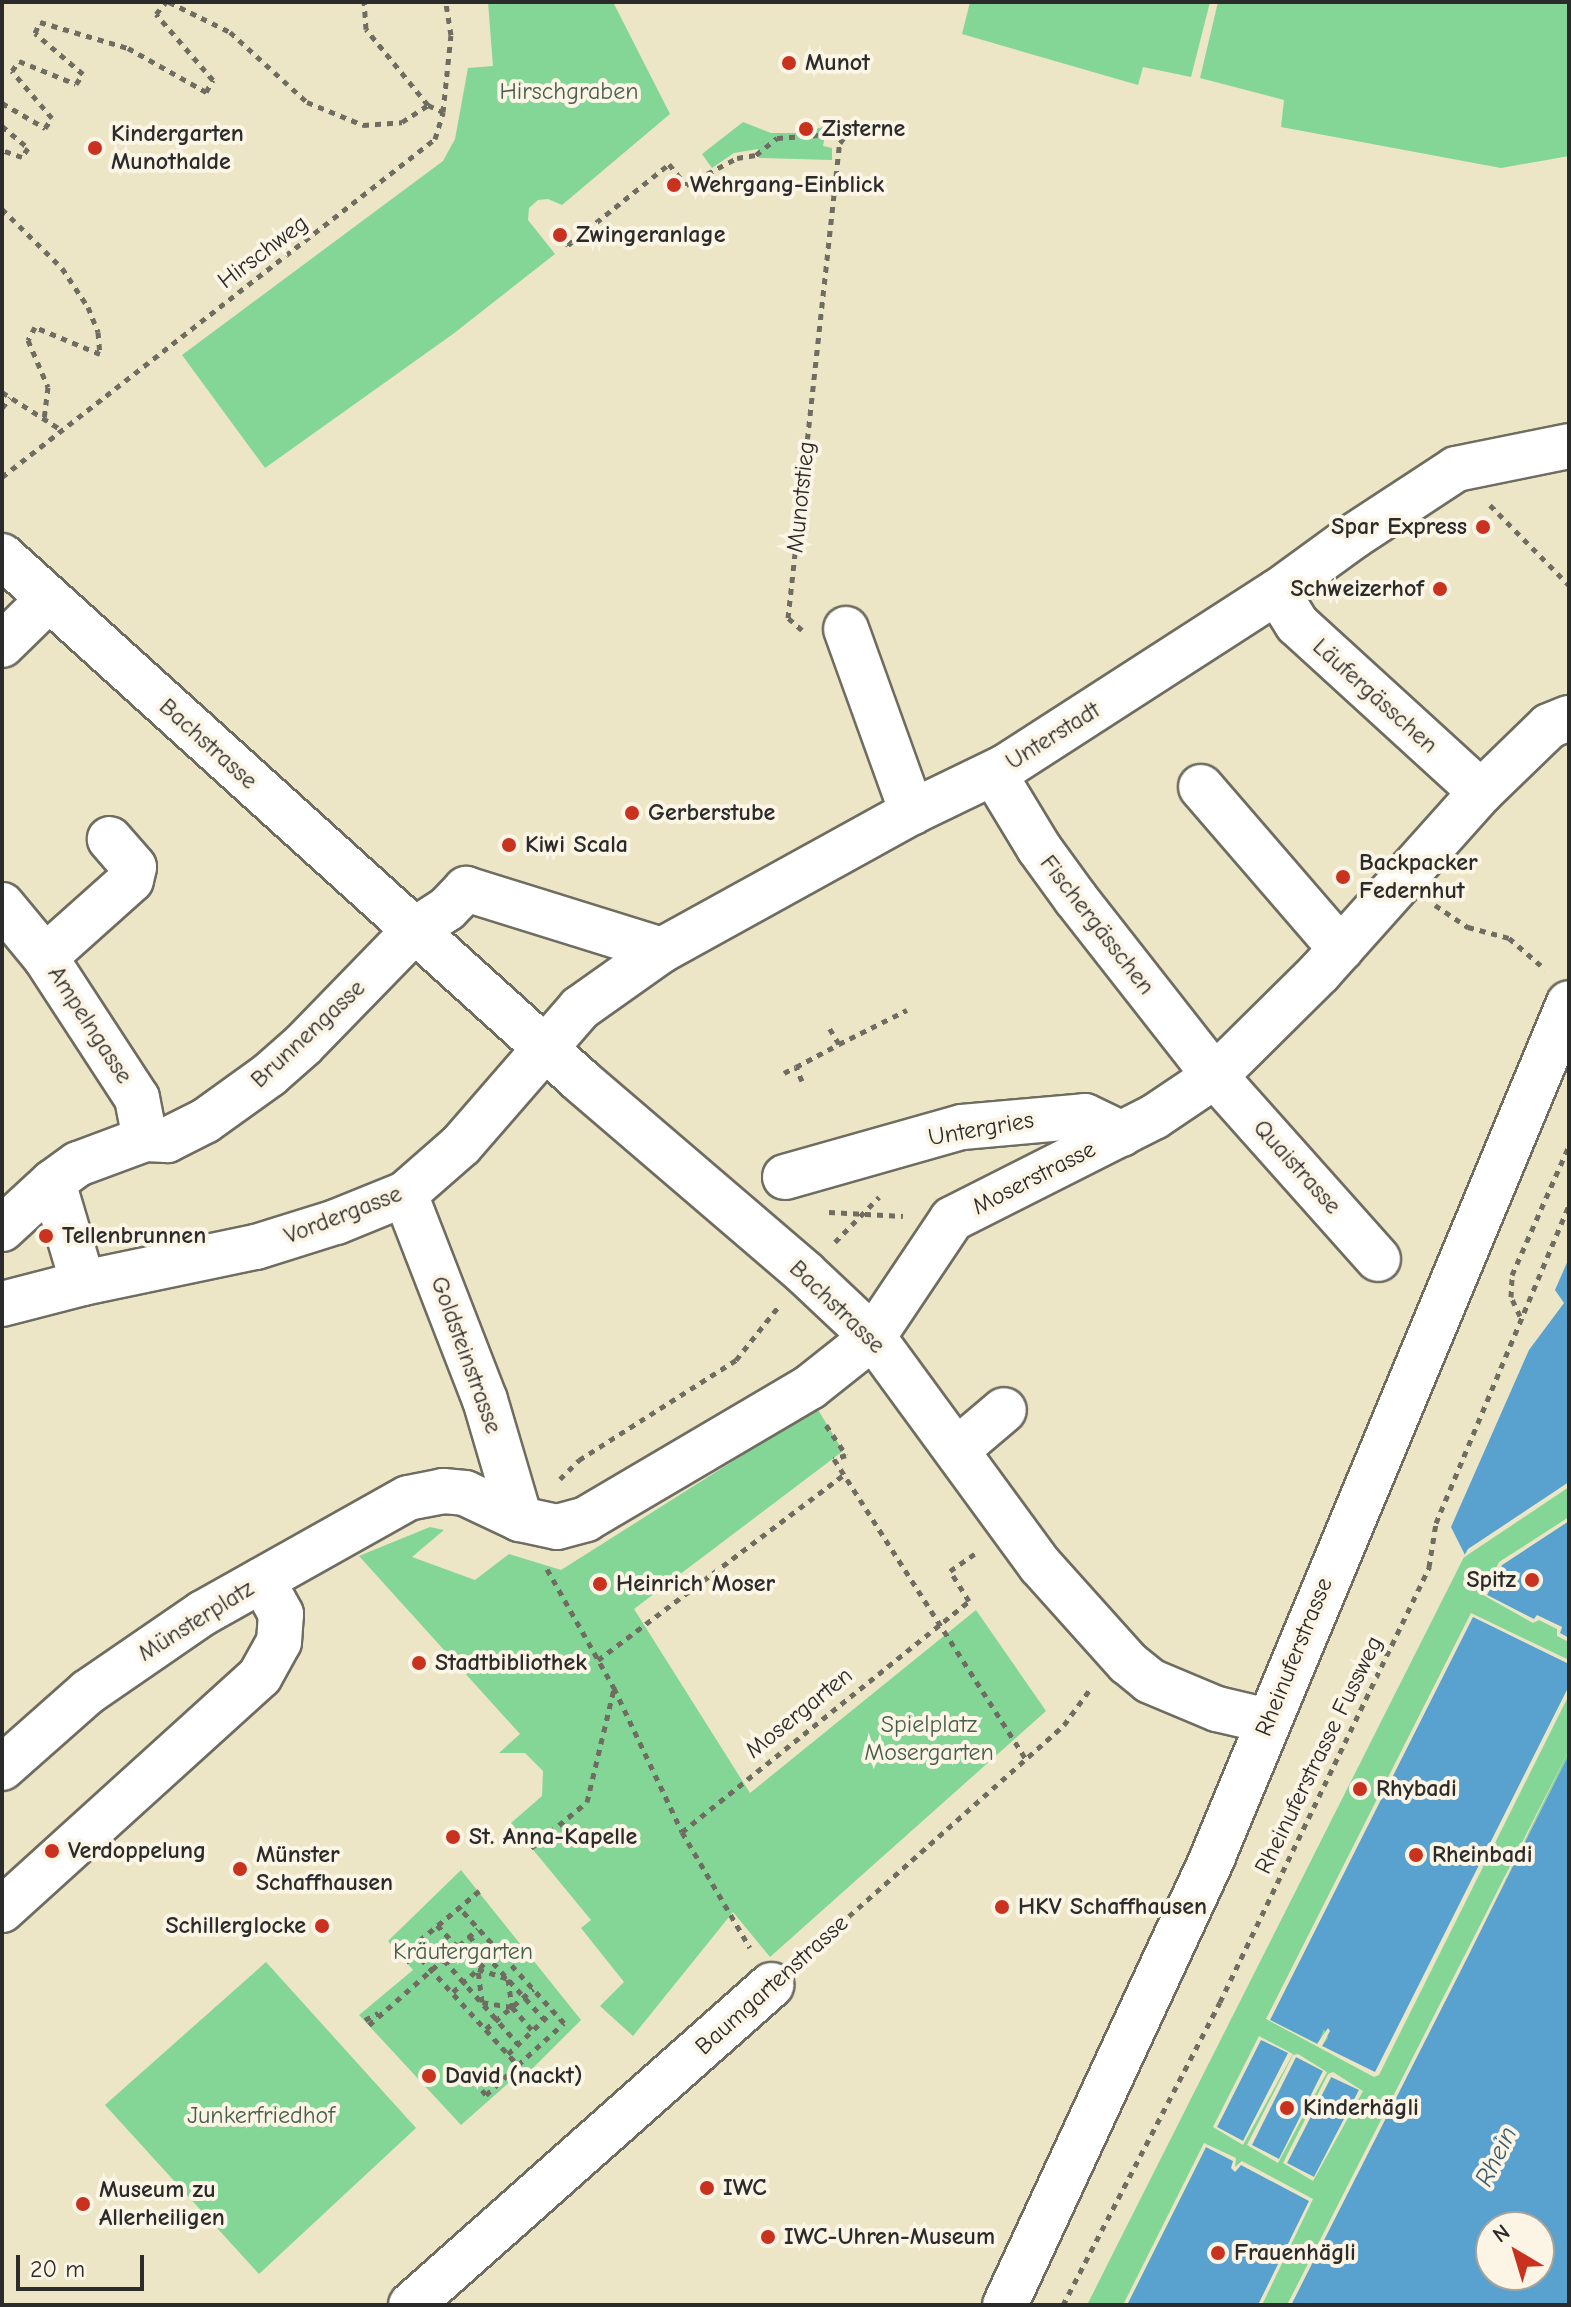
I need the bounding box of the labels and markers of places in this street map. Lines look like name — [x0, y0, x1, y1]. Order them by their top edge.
place label: Munot — [805, 49, 870, 77]
marker: Munot — [780, 54, 798, 72]
place label: Zisterne — [822, 115, 905, 143]
place label: Kindergarten Munothalde — [111, 120, 244, 176]
marker: Zisterne — [797, 120, 815, 138]
marker: Kindergarten Munothalde — [86, 139, 104, 157]
place label: Wehrgang-Einblick — [690, 171, 884, 199]
marker: Wehrgang-Einblick — [665, 176, 683, 194]
place label: Zwingeranlage — [576, 221, 725, 249]
marker: Zwingeranlage — [551, 226, 569, 244]
place label: Spar Express — [1331, 513, 1467, 541]
marker: Spar Express — [1474, 518, 1492, 536]
place label: Schweizerhof — [1290, 575, 1424, 603]
marker: Schweizerhof — [1431, 580, 1449, 598]
place label: Gerberstube — [648, 799, 775, 827]
marker: Gerberstube — [623, 804, 641, 822]
place label: Kiwi Scala — [525, 831, 628, 859]
marker: Kiwi Scala — [500, 836, 518, 854]
place label: Backpacker Federnhut — [1359, 849, 1478, 905]
marker: Backpacker Federnhut — [1334, 868, 1352, 886]
place label: Tellenbrunnen — [62, 1222, 206, 1250]
marker: Tellenbrunnen — [37, 1227, 55, 1245]
place label: Spitz — [1466, 1566, 1516, 1594]
place label: Heinrich Moser — [616, 1570, 775, 1598]
marker: Spitz — [1523, 1571, 1541, 1589]
marker: Heinrich Moser — [591, 1575, 609, 1593]
place label: Stadtbibliothek — [435, 1649, 587, 1677]
marker: Stadtbibliothek — [410, 1654, 428, 1672]
place label: Rhybadi — [1376, 1775, 1457, 1803]
marker: Rhybadi — [1351, 1780, 1369, 1798]
place label: St. Anna-Kapelle — [469, 1823, 637, 1851]
marker: St. Anna-Kapelle — [444, 1828, 462, 1846]
place label: Verdoppelung — [68, 1837, 206, 1865]
place label: Münster Schaffhausen — [256, 1841, 393, 1897]
place label: Rheinbadi — [1432, 1841, 1532, 1869]
marker: Verdoppelung — [43, 1842, 61, 1860]
marker: Rheinbadi — [1407, 1846, 1425, 1864]
marker: Münster Schaffhausen — [231, 1860, 249, 1878]
place label: HKV Schaffhausen — [1018, 1893, 1207, 1921]
marker: HKV Schaffhausen — [993, 1898, 1011, 1916]
place label: Schillerglocke — [165, 1912, 306, 1940]
marker: Schillerglocke — [313, 1917, 331, 1935]
place label: David (nackt) — [445, 2062, 582, 2090]
marker: David (nackt) — [420, 2067, 438, 2085]
place label: Kinderhägli — [1303, 2094, 1419, 2122]
marker: Kinderhägli — [1278, 2099, 1296, 2117]
place label: IWC — [723, 2174, 767, 2202]
place label: Museum zu Allerheiligen — [99, 2176, 225, 2232]
marker: IWC — [698, 2179, 716, 2197]
marker: Museum zu Allerheiligen — [74, 2195, 92, 2213]
place label: IWC-Uhren-Museum — [784, 2223, 995, 2251]
marker: IWC-Uhren-Museum — [759, 2228, 777, 2246]
place label: Frauenhägli — [1234, 2239, 1356, 2267]
marker: Frauenhägli — [1209, 2244, 1227, 2262]

